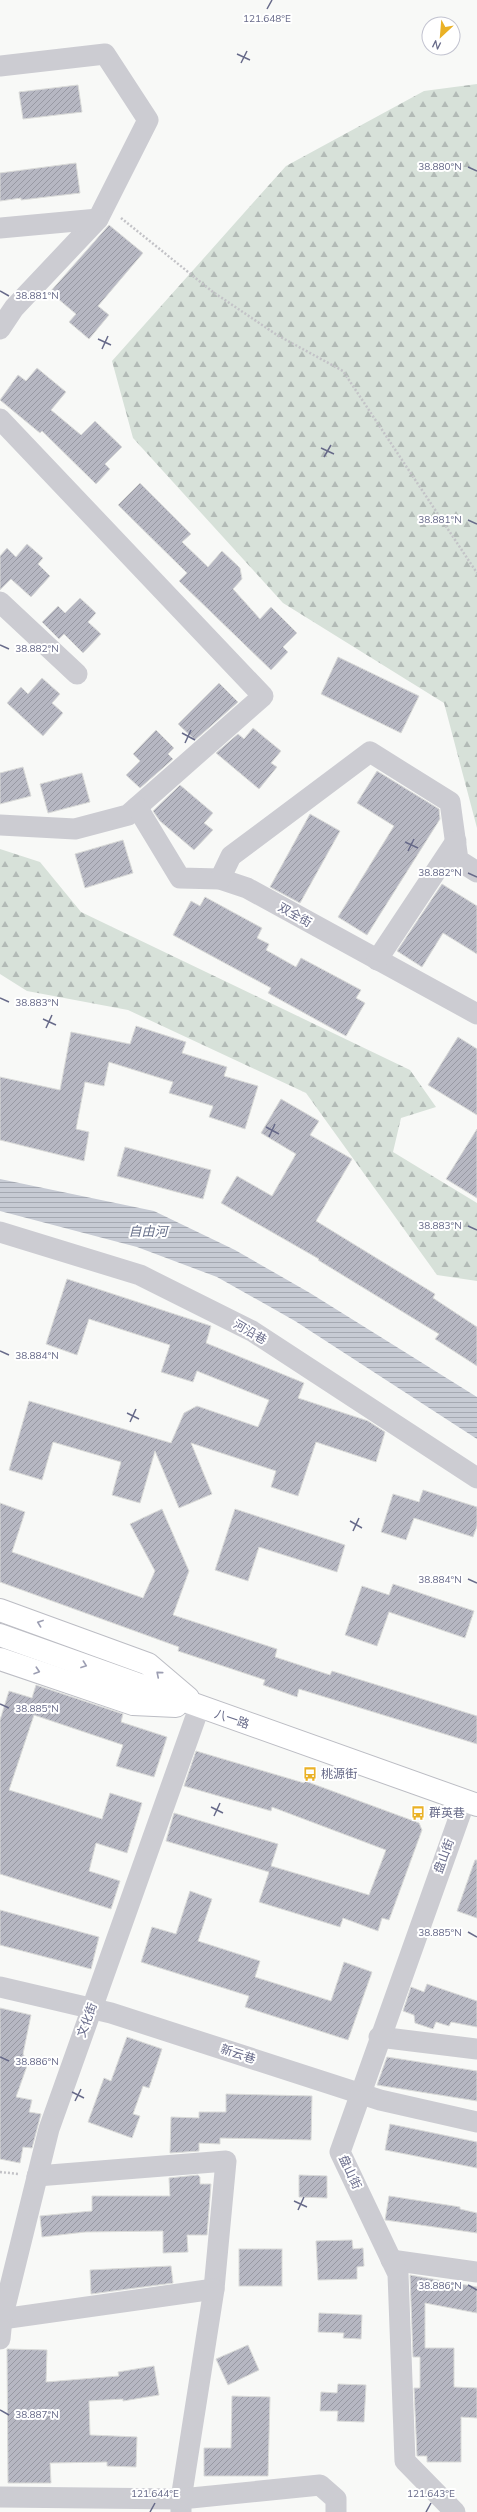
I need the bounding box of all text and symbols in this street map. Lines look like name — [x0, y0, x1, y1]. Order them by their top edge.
text: 121.648°E — [243, 12, 291, 25]
north arrow — [421, 16, 461, 56]
text: N — [430, 37, 443, 53]
text: 38.880°N — [418, 160, 462, 173]
text: 38.881°N — [15, 289, 59, 302]
text: 38.881°N — [418, 513, 462, 526]
text: 38.882°N — [15, 642, 59, 655]
text: 38.882°N — [418, 866, 462, 879]
street label: 双全街 — [276, 899, 315, 930]
text: 38.883°N — [15, 996, 59, 1009]
text: 38.883°N — [418, 1219, 462, 1232]
water label: 自由河 — [128, 1223, 170, 1239]
street label: 河沿巷 — [231, 1316, 270, 1347]
text: 38.884°N — [15, 1349, 59, 1362]
text: 38.884°N — [418, 1573, 462, 1586]
one-way arrow — [37, 1620, 44, 1628]
one-way arrow — [81, 1661, 88, 1669]
one-way arrow — [33, 1667, 40, 1675]
one-way arrow — [156, 1671, 164, 1678]
text: 38.885°N — [15, 1702, 59, 1715]
street label: 八一路 — [213, 1706, 252, 1731]
bus stop icon: 桃源街 — [302, 1766, 318, 1782]
place label: 桃源街 — [321, 1766, 357, 1781]
bus stop icon: 群英巷 — [410, 1805, 426, 1821]
place label: 群英巷 — [429, 1805, 465, 1820]
street label: 盘山街 — [430, 1836, 457, 1875]
text: 38.885°N — [418, 1926, 462, 1939]
street label: 文化街 — [73, 2000, 100, 2039]
street label: 新云巷 — [219, 2041, 258, 2066]
text: 38.886°N — [15, 2055, 59, 2068]
street label: 盘山街 — [336, 2152, 365, 2191]
text: 38.886°N — [418, 2279, 462, 2292]
text: 38.887°N — [15, 2408, 59, 2421]
text: 121.644°E — [131, 2487, 179, 2500]
text: 121.643°E — [407, 2487, 455, 2500]

